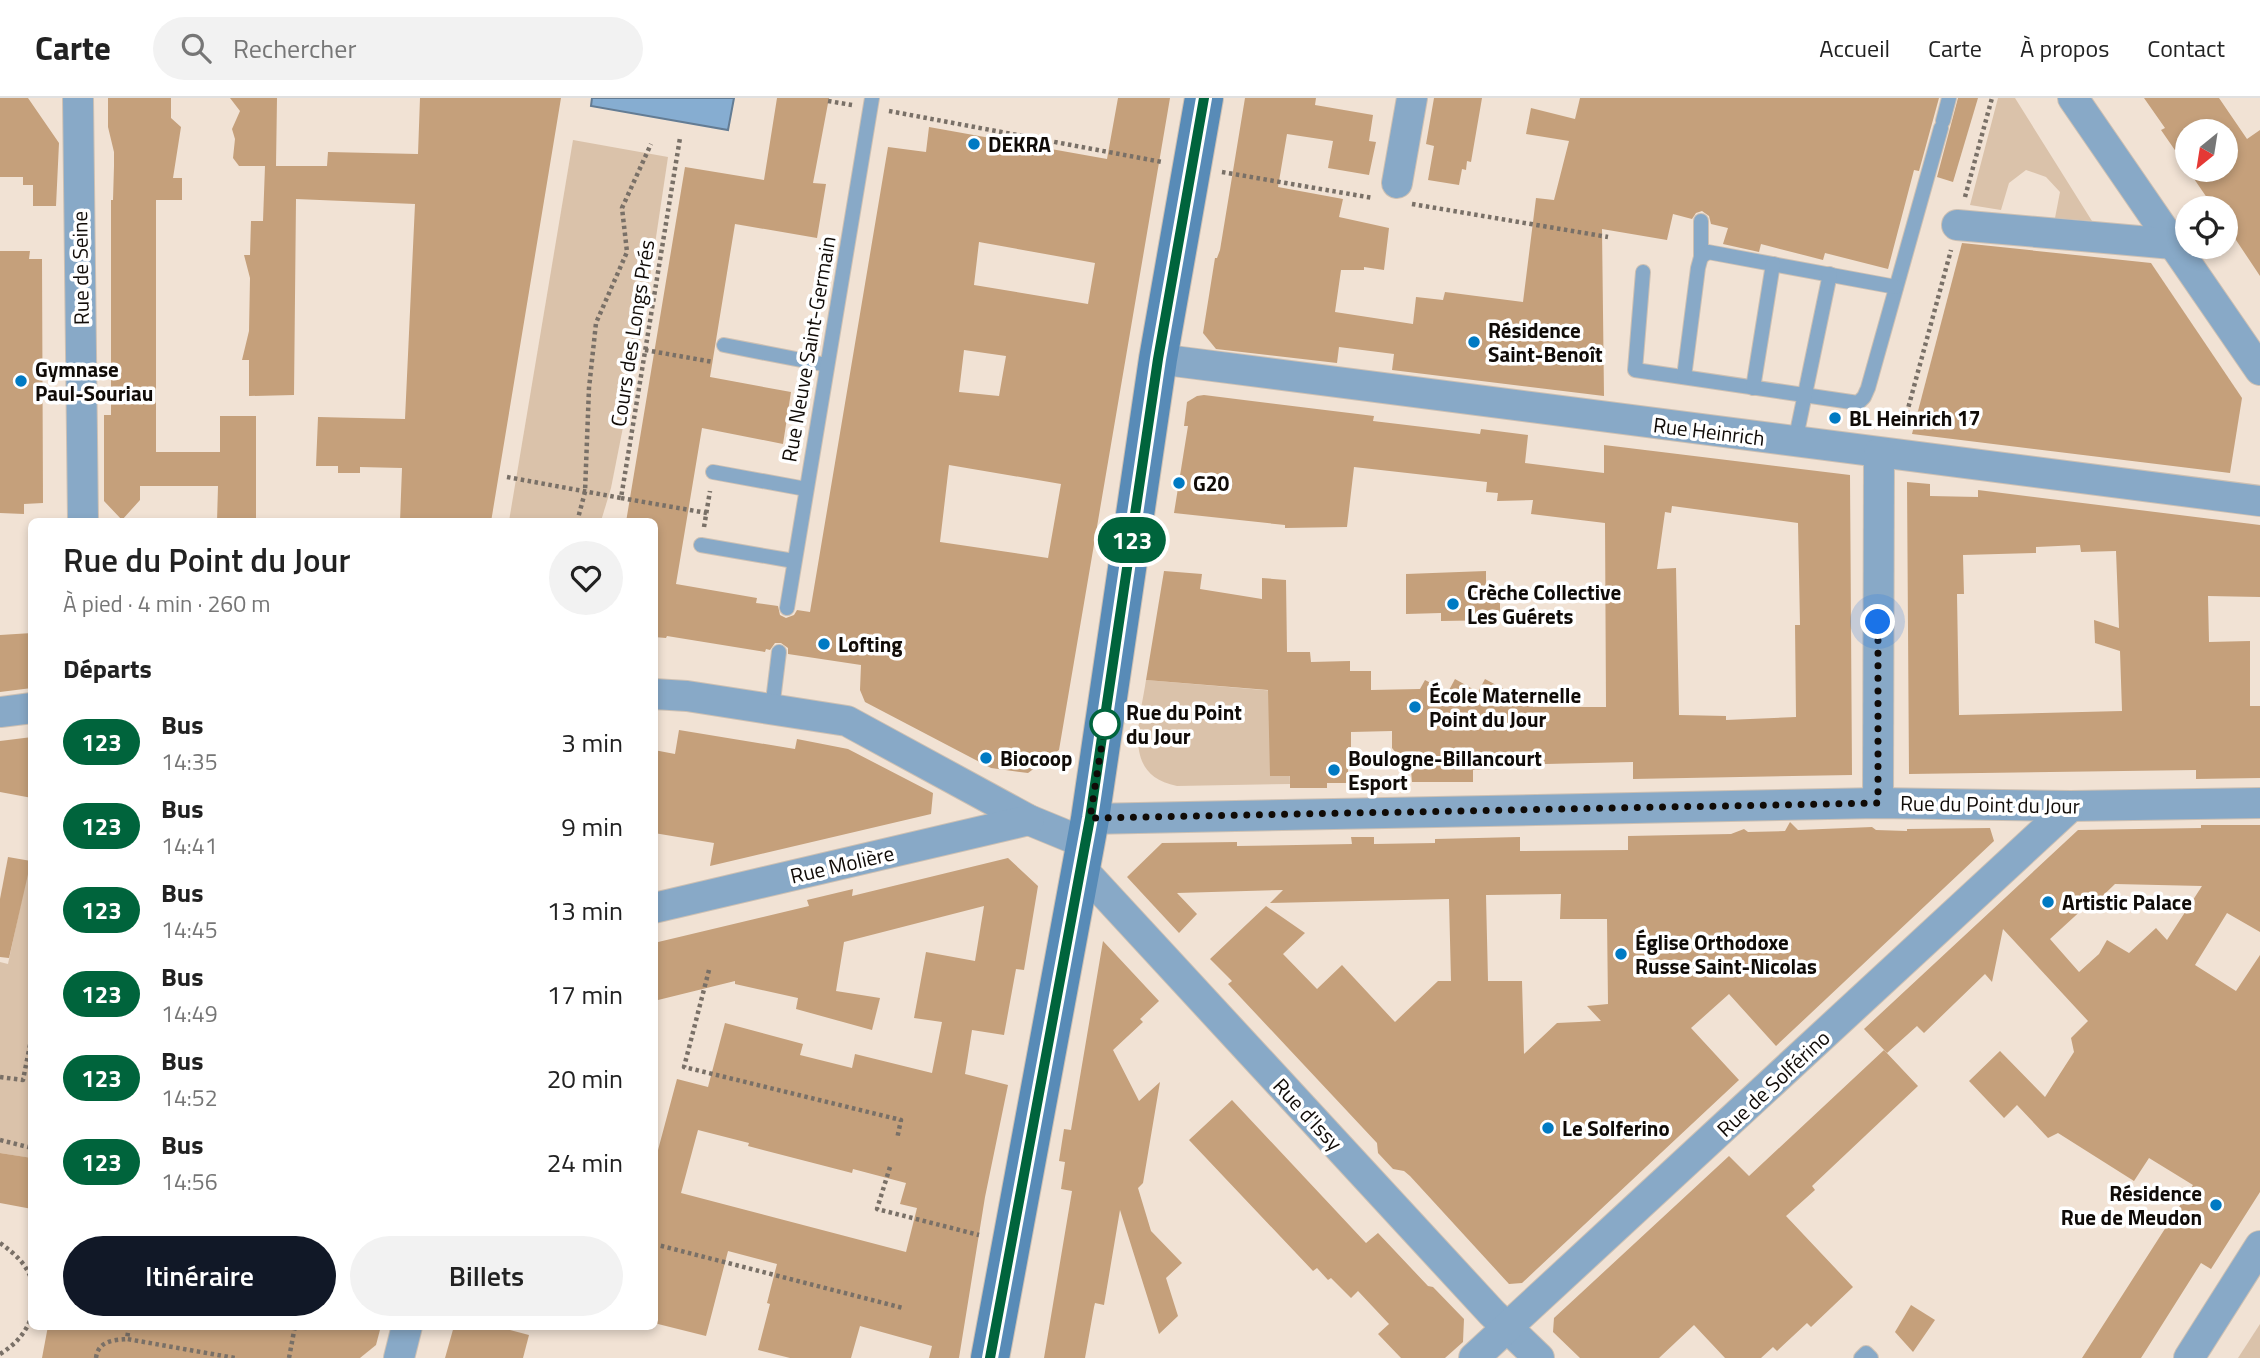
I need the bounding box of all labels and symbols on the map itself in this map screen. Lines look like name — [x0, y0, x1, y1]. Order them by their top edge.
north arrow — [2175, 119, 2238, 182]
place label: DEKRA — [988, 128, 1051, 160]
marker: DEKRA — [966, 136, 982, 152]
street label: Rue de Seine — [63, 211, 97, 325]
street label: Rue Neuve Saint-Germain — [772, 234, 844, 464]
street label: Cours des Longs Prés — [601, 237, 663, 429]
place label: Résidence Saint-Benoît — [1488, 314, 1603, 370]
marker: Résidence Saint-Benoît — [1466, 334, 1482, 350]
place label: Gymnase Paul-Souriau — [35, 353, 153, 409]
marker: Gymnase Paul-Souriau — [13, 373, 29, 389]
place label: BL Heinrich 17 — [1849, 402, 1981, 434]
street label: Rue Heinrich — [1651, 408, 1767, 454]
marker: BL Heinrich 17 — [1827, 410, 1843, 426]
place label: G20 — [1193, 467, 1230, 499]
marker: G20 — [1171, 475, 1187, 491]
line badge: 123 — [1092, 517, 1172, 563]
place label: Crèche Collective Les Guérets — [1467, 576, 1621, 632]
marker: Crèche Collective Les Guérets — [1445, 596, 1461, 612]
your location — [1860, 604, 1895, 639]
place label: Lofting — [838, 628, 902, 660]
marker: Lofting — [816, 636, 832, 652]
place label: École Maternelle Point du Jour — [1429, 679, 1581, 735]
place label: Rue du Point du Jour — [1126, 696, 1242, 752]
marker: École Maternelle Point du Jour — [1407, 699, 1423, 715]
marker: Rue du Point du Jour — [1090, 709, 1120, 739]
place label: Biocoop — [1000, 742, 1072, 774]
place label: Boulogne-Billancourt Esport — [1348, 742, 1542, 798]
marker: Biocoop — [978, 750, 994, 766]
marker: Boulogne-Billancourt Esport — [1326, 762, 1342, 778]
street label: Rue du Point du Jour — [1900, 786, 2080, 822]
street label: Rue Molière — [787, 837, 897, 891]
place label: Artistic Palace — [2062, 886, 2192, 918]
marker: Artistic Palace — [2040, 894, 2056, 910]
place label: Église Orthodoxe Russe Saint-Nicolas — [1635, 926, 1817, 982]
marker: Église Orthodoxe Russe Saint-Nicolas — [1613, 946, 1629, 962]
street label: Rue de Solférino — [1709, 1022, 1837, 1144]
street label: Rue d'Issy — [1266, 1070, 1350, 1158]
place label: Le Solferino — [1562, 1112, 1670, 1144]
marker: Le Solferino — [1540, 1120, 1556, 1136]
place label: Résidence Rue de Meudon — [2061, 1177, 2202, 1233]
marker: Résidence Rue de Meudon — [2208, 1197, 2224, 1213]

